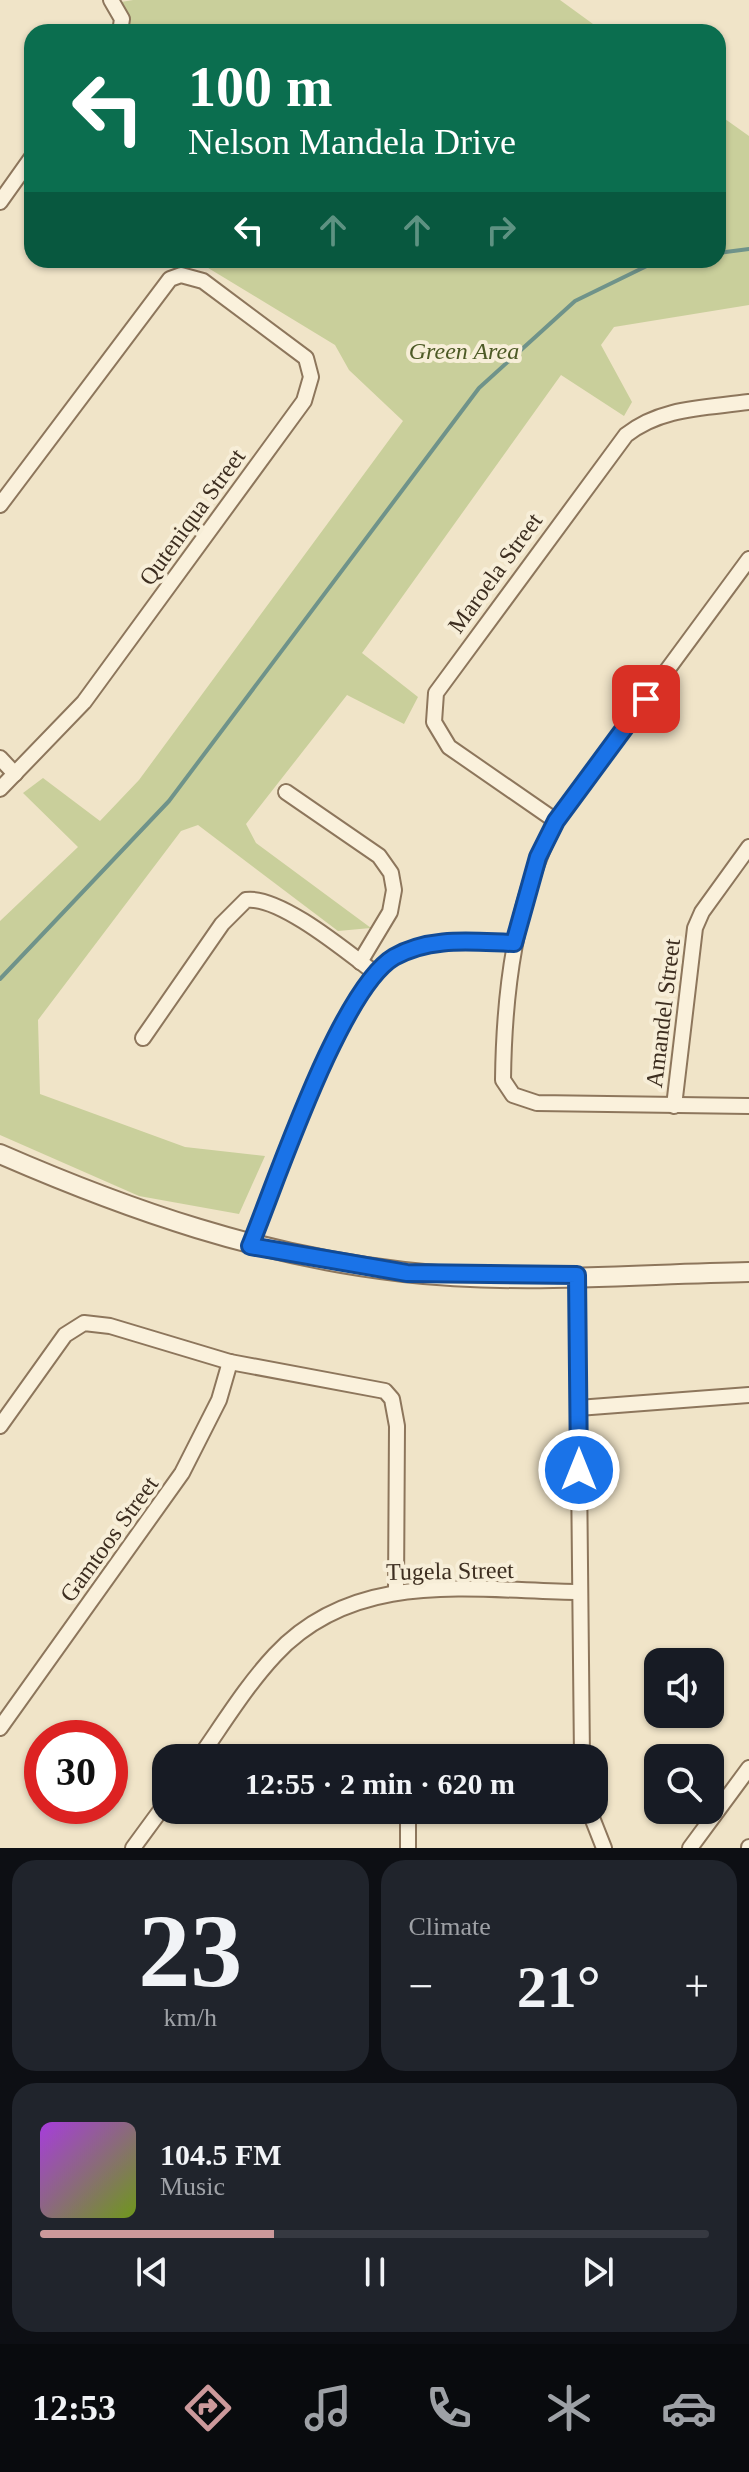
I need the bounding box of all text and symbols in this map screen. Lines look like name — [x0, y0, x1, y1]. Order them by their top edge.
icon: left — [56, 56, 160, 160]
text: 100 m — [188, 56, 333, 118]
text: Nelson Mandela Drive — [188, 122, 516, 162]
icon: left — [227, 208, 271, 252]
icon: ahead — [311, 208, 355, 252]
icon: ahead — [395, 208, 439, 252]
icon: right — [479, 208, 523, 252]
park label: Green Area — [409, 338, 519, 364]
street label: Quteniqua Street — [134, 444, 250, 590]
street label: Maroela Street — [443, 508, 547, 638]
pin — [612, 665, 680, 733]
icon: arrive — [624, 677, 668, 721]
street label: Amandel Street — [641, 937, 685, 1089]
position arrow — [537, 1428, 621, 1512]
street label: Gamtoos Street — [55, 1471, 163, 1607]
street label: Tugela Street — [386, 1557, 514, 1585]
map controls — [644, 1648, 724, 1824]
button: sound — [644, 1648, 724, 1728]
speed limit sign: 30 — [24, 1720, 128, 1824]
button: search — [644, 1744, 724, 1824]
text: 12:55 · 2 min · 620 m — [245, 1767, 515, 1800]
text: 23 — [138, 1893, 242, 2008]
text: Climate — [409, 1912, 491, 1941]
text: 21° — [517, 1954, 601, 2020]
text: − — [409, 1962, 433, 2011]
text: + — [684, 1962, 709, 2011]
text: km/h — [164, 2003, 217, 2032]
text: 104.5 FM — [160, 2138, 282, 2171]
text: Music — [160, 2172, 225, 2201]
icon: previous — [130, 2250, 174, 2294]
icon: pause — [353, 2250, 397, 2294]
icon: next — [576, 2250, 620, 2294]
icon: directions — [180, 2380, 236, 2436]
icon: music — [300, 2380, 356, 2436]
icon: phone — [421, 2380, 477, 2436]
icon: climate — [541, 2380, 597, 2436]
icon: car — [661, 2380, 717, 2436]
text: 12:53 — [32, 2388, 116, 2428]

